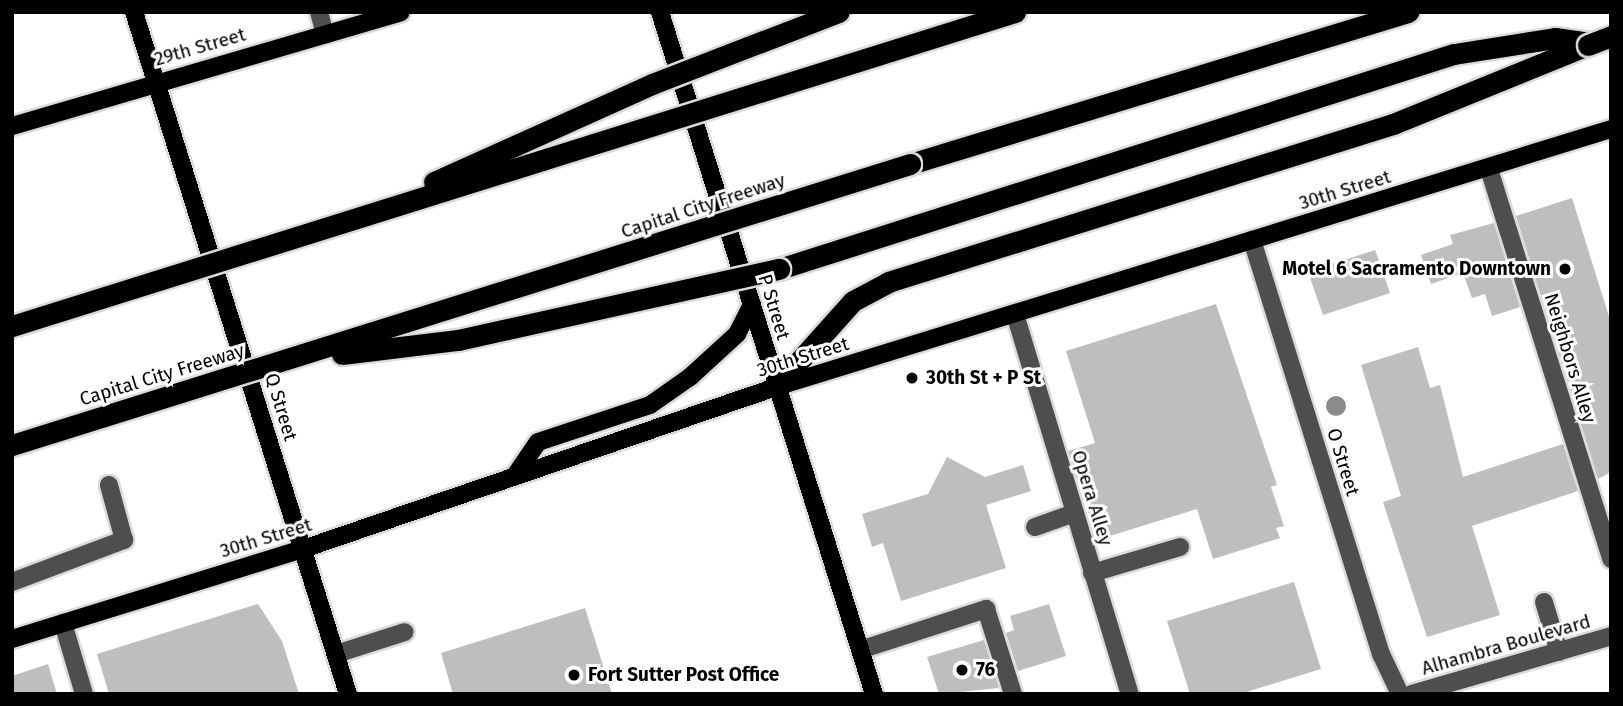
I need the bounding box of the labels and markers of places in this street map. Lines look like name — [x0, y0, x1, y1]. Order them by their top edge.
place label: Motel 6 Sacramento Downtown — [1282, 258, 1551, 280]
marker: Motel 6 Sacramento Downtown — [1557, 261, 1573, 277]
place label: 30th St + P St — [926, 367, 1041, 389]
marker: 30th St + P St — [904, 370, 920, 386]
place label: 76 — [976, 659, 995, 681]
marker: 76 — [954, 662, 970, 678]
place label: Fort Sutter Post Office — [588, 664, 779, 686]
marker: Fort Sutter Post Office — [566, 667, 582, 683]

